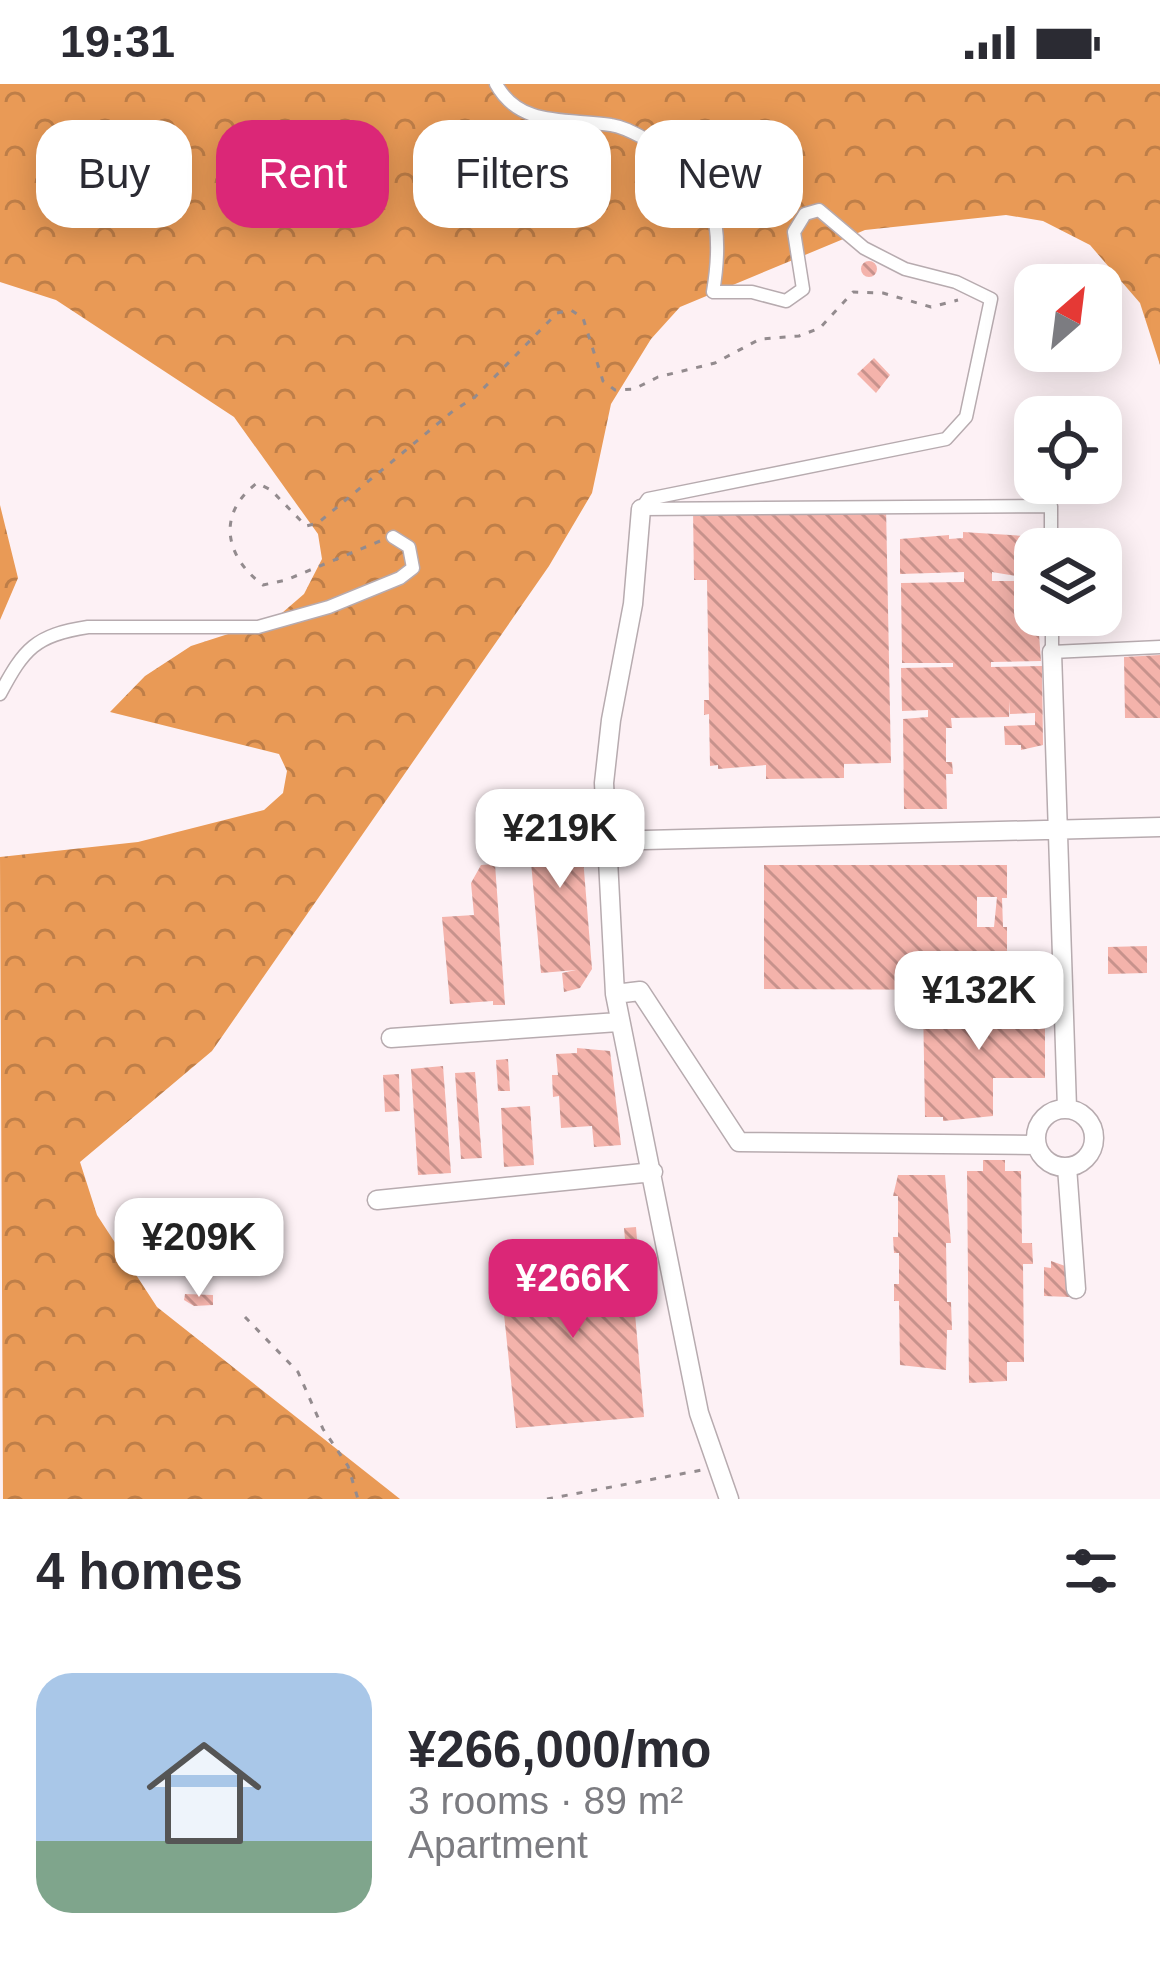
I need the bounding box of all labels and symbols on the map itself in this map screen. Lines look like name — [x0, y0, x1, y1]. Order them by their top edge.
north arrow — [1014, 264, 1122, 372]
pin: ¥219K — [476, 789, 644, 891]
pin: ¥132K — [895, 951, 1063, 1053]
pin: ¥209K — [115, 1198, 283, 1300]
pin: ¥266K — [489, 1239, 657, 1341]

